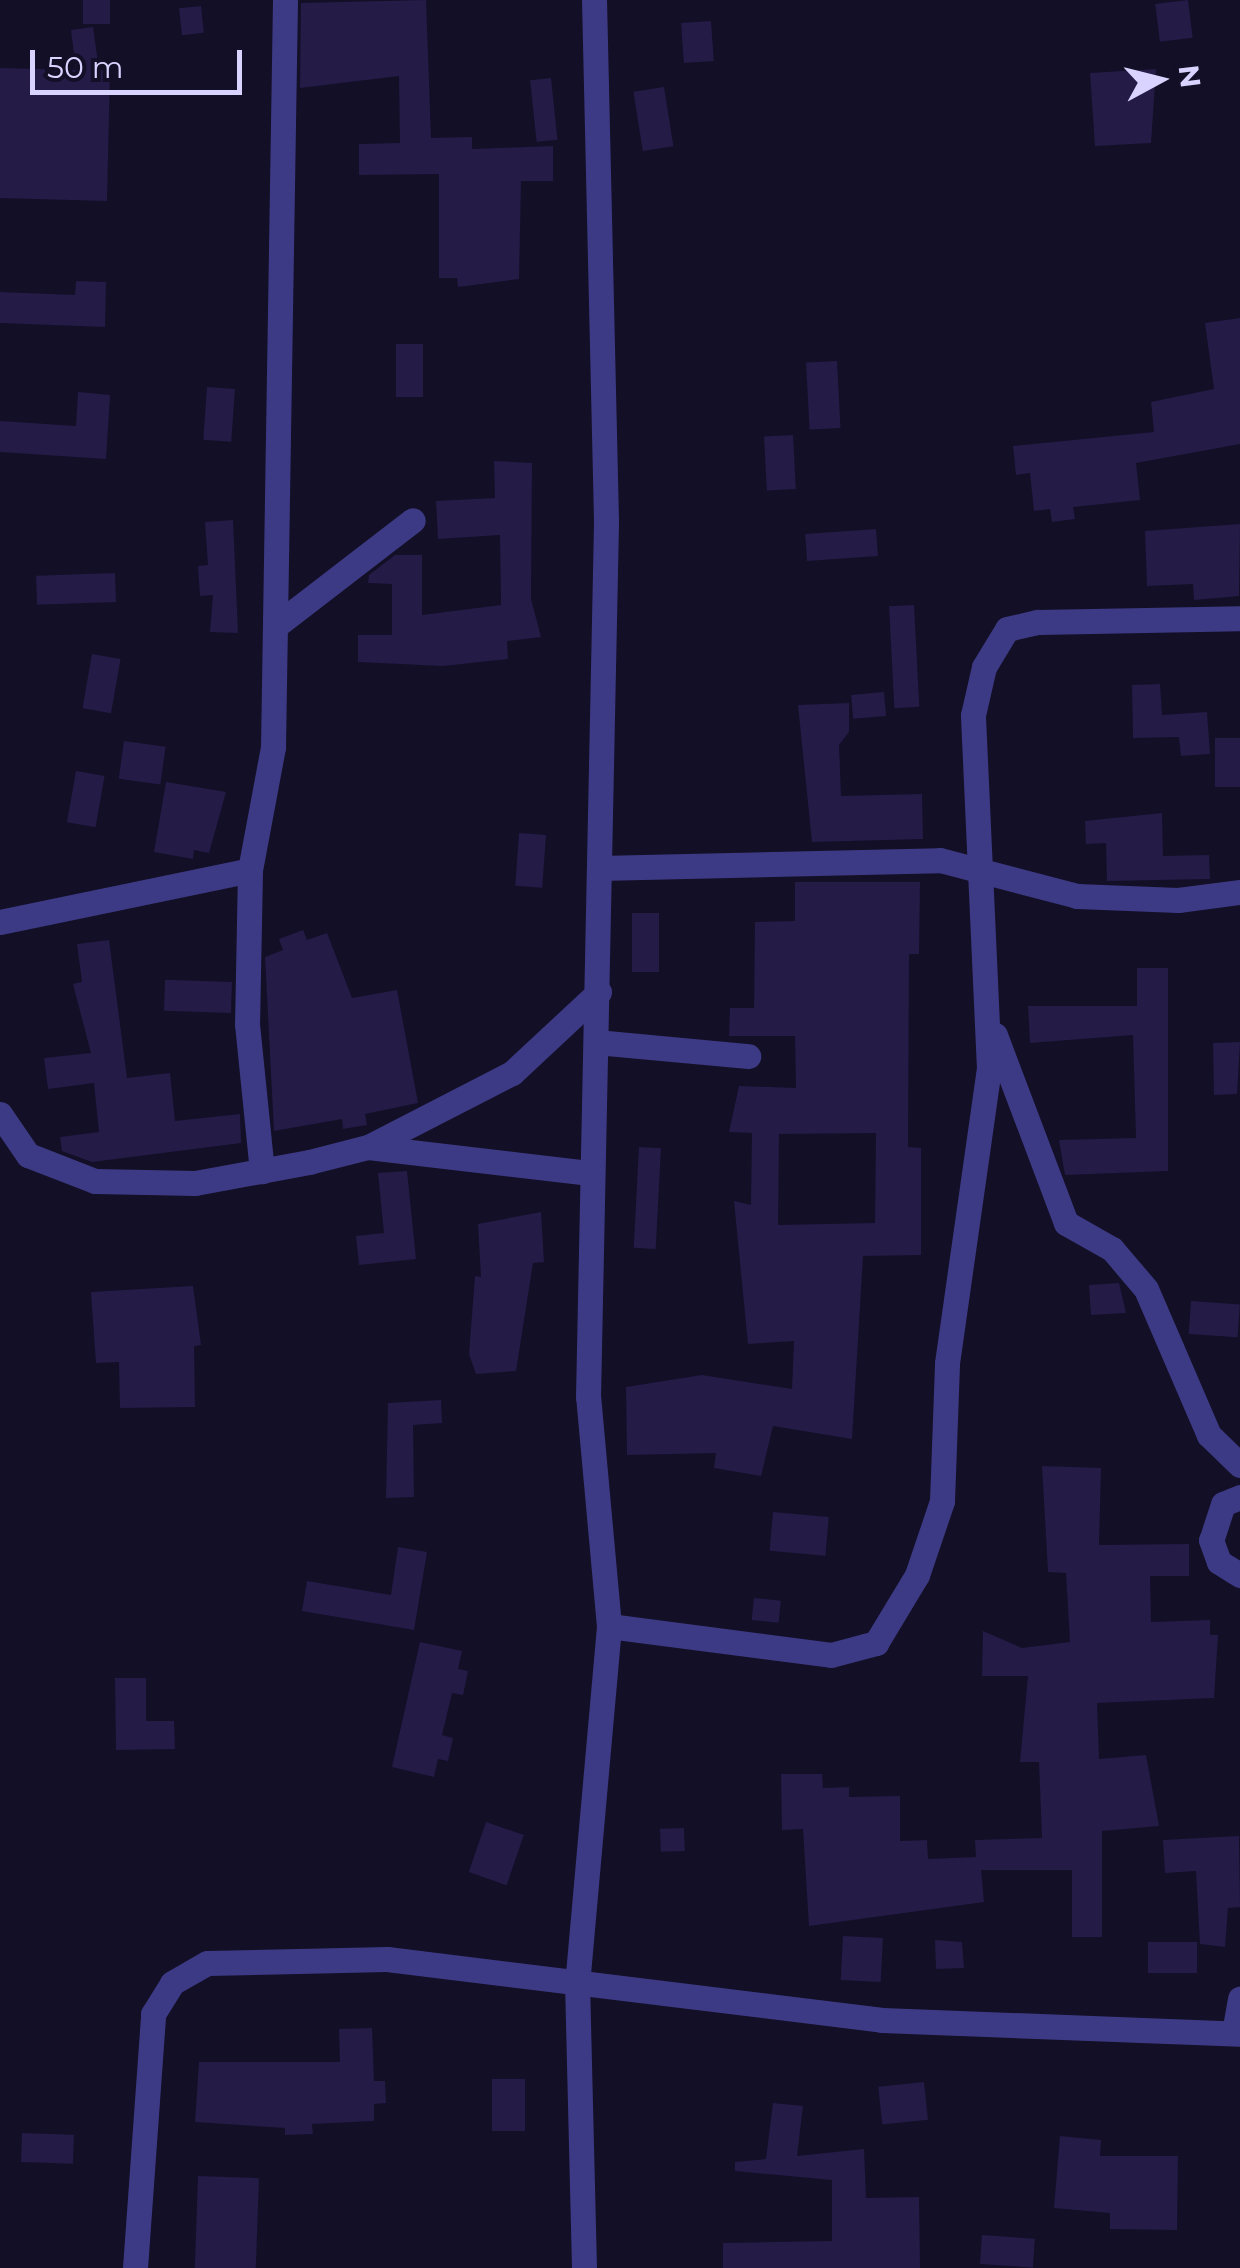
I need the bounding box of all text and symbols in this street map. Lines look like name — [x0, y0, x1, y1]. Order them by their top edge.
scale bar — [35, 30, 248, 92]
north arrow — [1110, 30, 1210, 130]
text: 50 m — [47, 49, 124, 86]
text: N — [1172, 63, 1208, 90]

